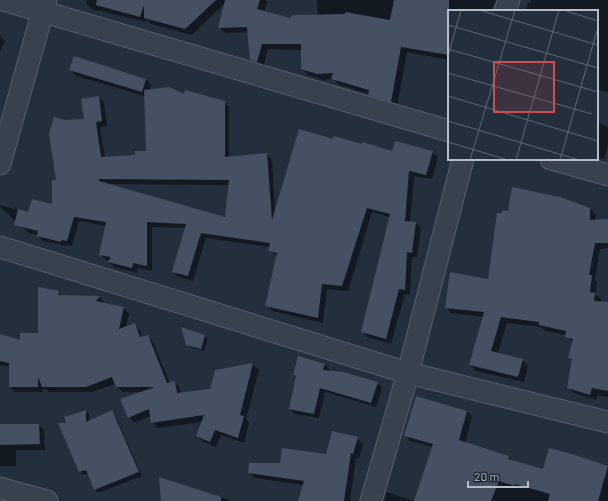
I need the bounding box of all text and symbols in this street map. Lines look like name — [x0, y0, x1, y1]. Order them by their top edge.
inset map — [448, 10, 598, 160]
scale bar — [468, 463, 528, 489]
text: 20 m — [474, 469, 500, 483]

